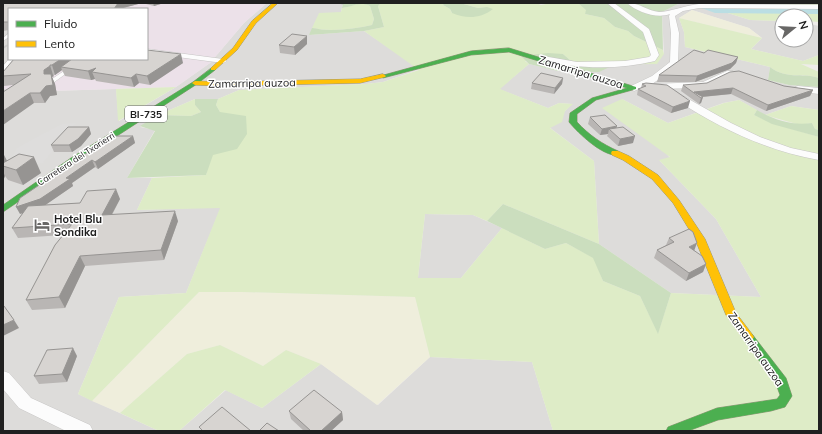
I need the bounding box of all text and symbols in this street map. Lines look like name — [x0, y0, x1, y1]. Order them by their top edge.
legend — [8, 8, 148, 60]
north arrow — [774, 8, 814, 48]
text: Fluido — [44, 16, 78, 31]
text: N — [796, 19, 811, 31]
text: Lento — [44, 36, 75, 51]
street label: Zamarripa auzoa — [537, 53, 625, 91]
street label: Zamarripa auzoa — [208, 75, 296, 91]
road number: BI-735 — [125, 106, 167, 122]
street label: Carretera del Txorierri — [35, 129, 117, 188]
place label: Hotel Blu Sondika — [54, 212, 102, 239]
hotel icon: Hotel Blu Sondika — [33, 216, 51, 234]
street label: Zamarripa auzoa — [725, 309, 787, 389]

